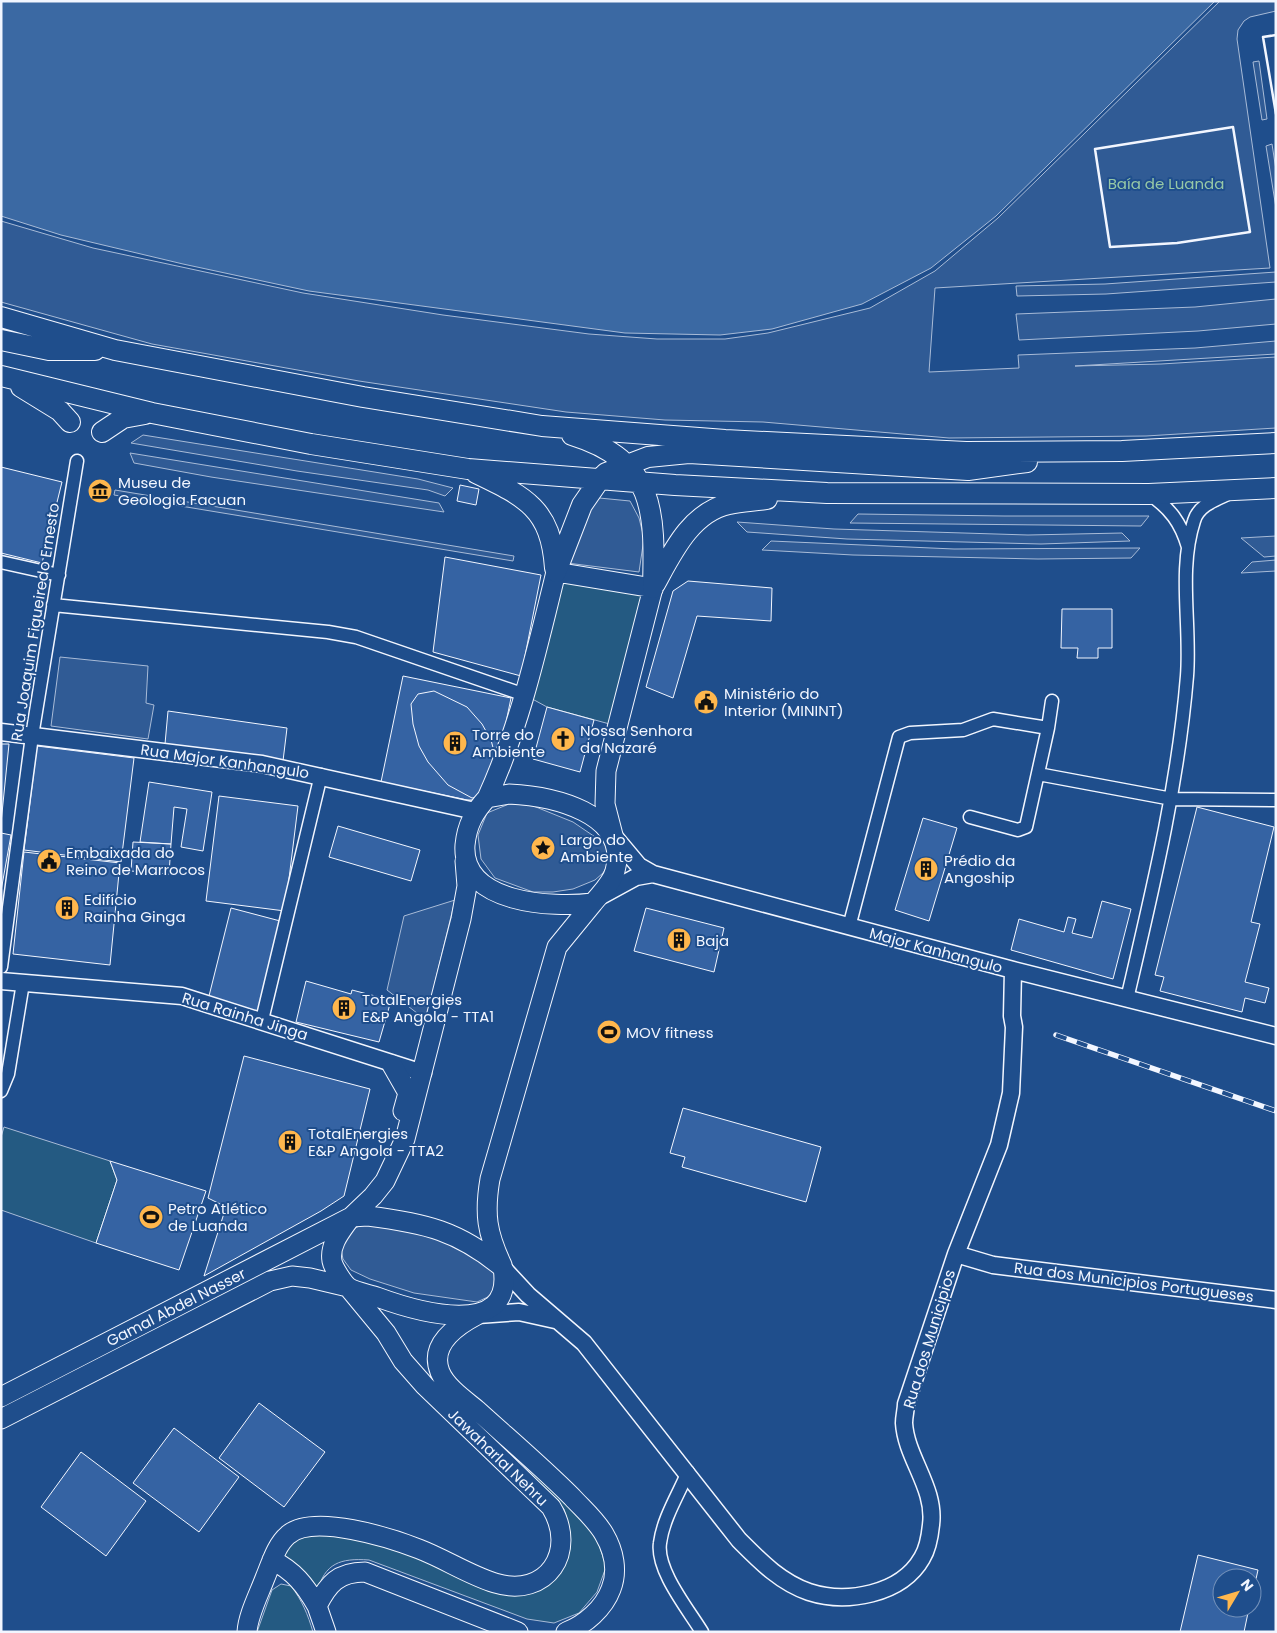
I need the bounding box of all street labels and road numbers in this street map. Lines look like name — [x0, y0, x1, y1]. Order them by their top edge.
street label: Rua Joaquim Figueiredo Ernesto — [6, 501, 64, 743]
street label: Rua Major Kanhangulo — [139, 739, 311, 783]
street label: Major Kanhangulo — [867, 922, 1005, 978]
street label: Rua Rainha Jinga — [179, 987, 311, 1045]
street label: Rua dos Municipios Portugueses — [1013, 1257, 1255, 1307]
street label: Gamal Abdel Nasser — [103, 1263, 250, 1351]
street label: Rua dos Municipios — [898, 1267, 960, 1411]
street label: Jawaharlal Nehru — [443, 1404, 553, 1510]

